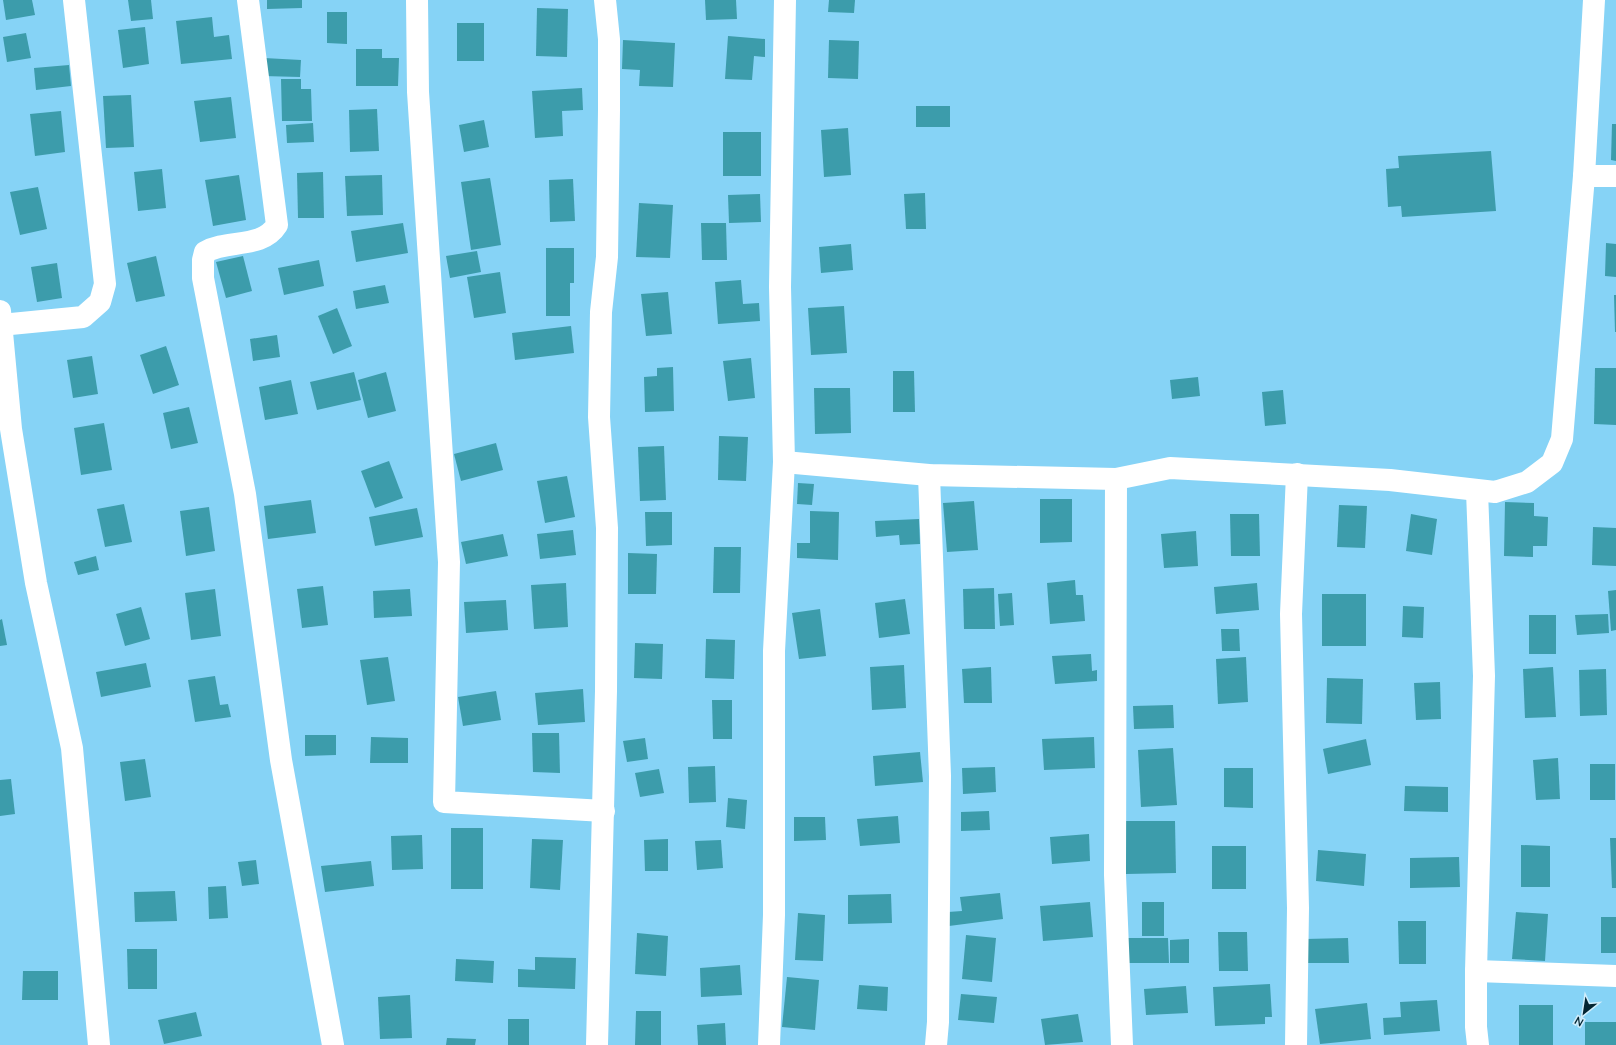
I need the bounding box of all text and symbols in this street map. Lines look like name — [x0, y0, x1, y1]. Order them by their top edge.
north arrow — [1564, 993, 1604, 1033]
text: N — [1572, 1013, 1587, 1030]

